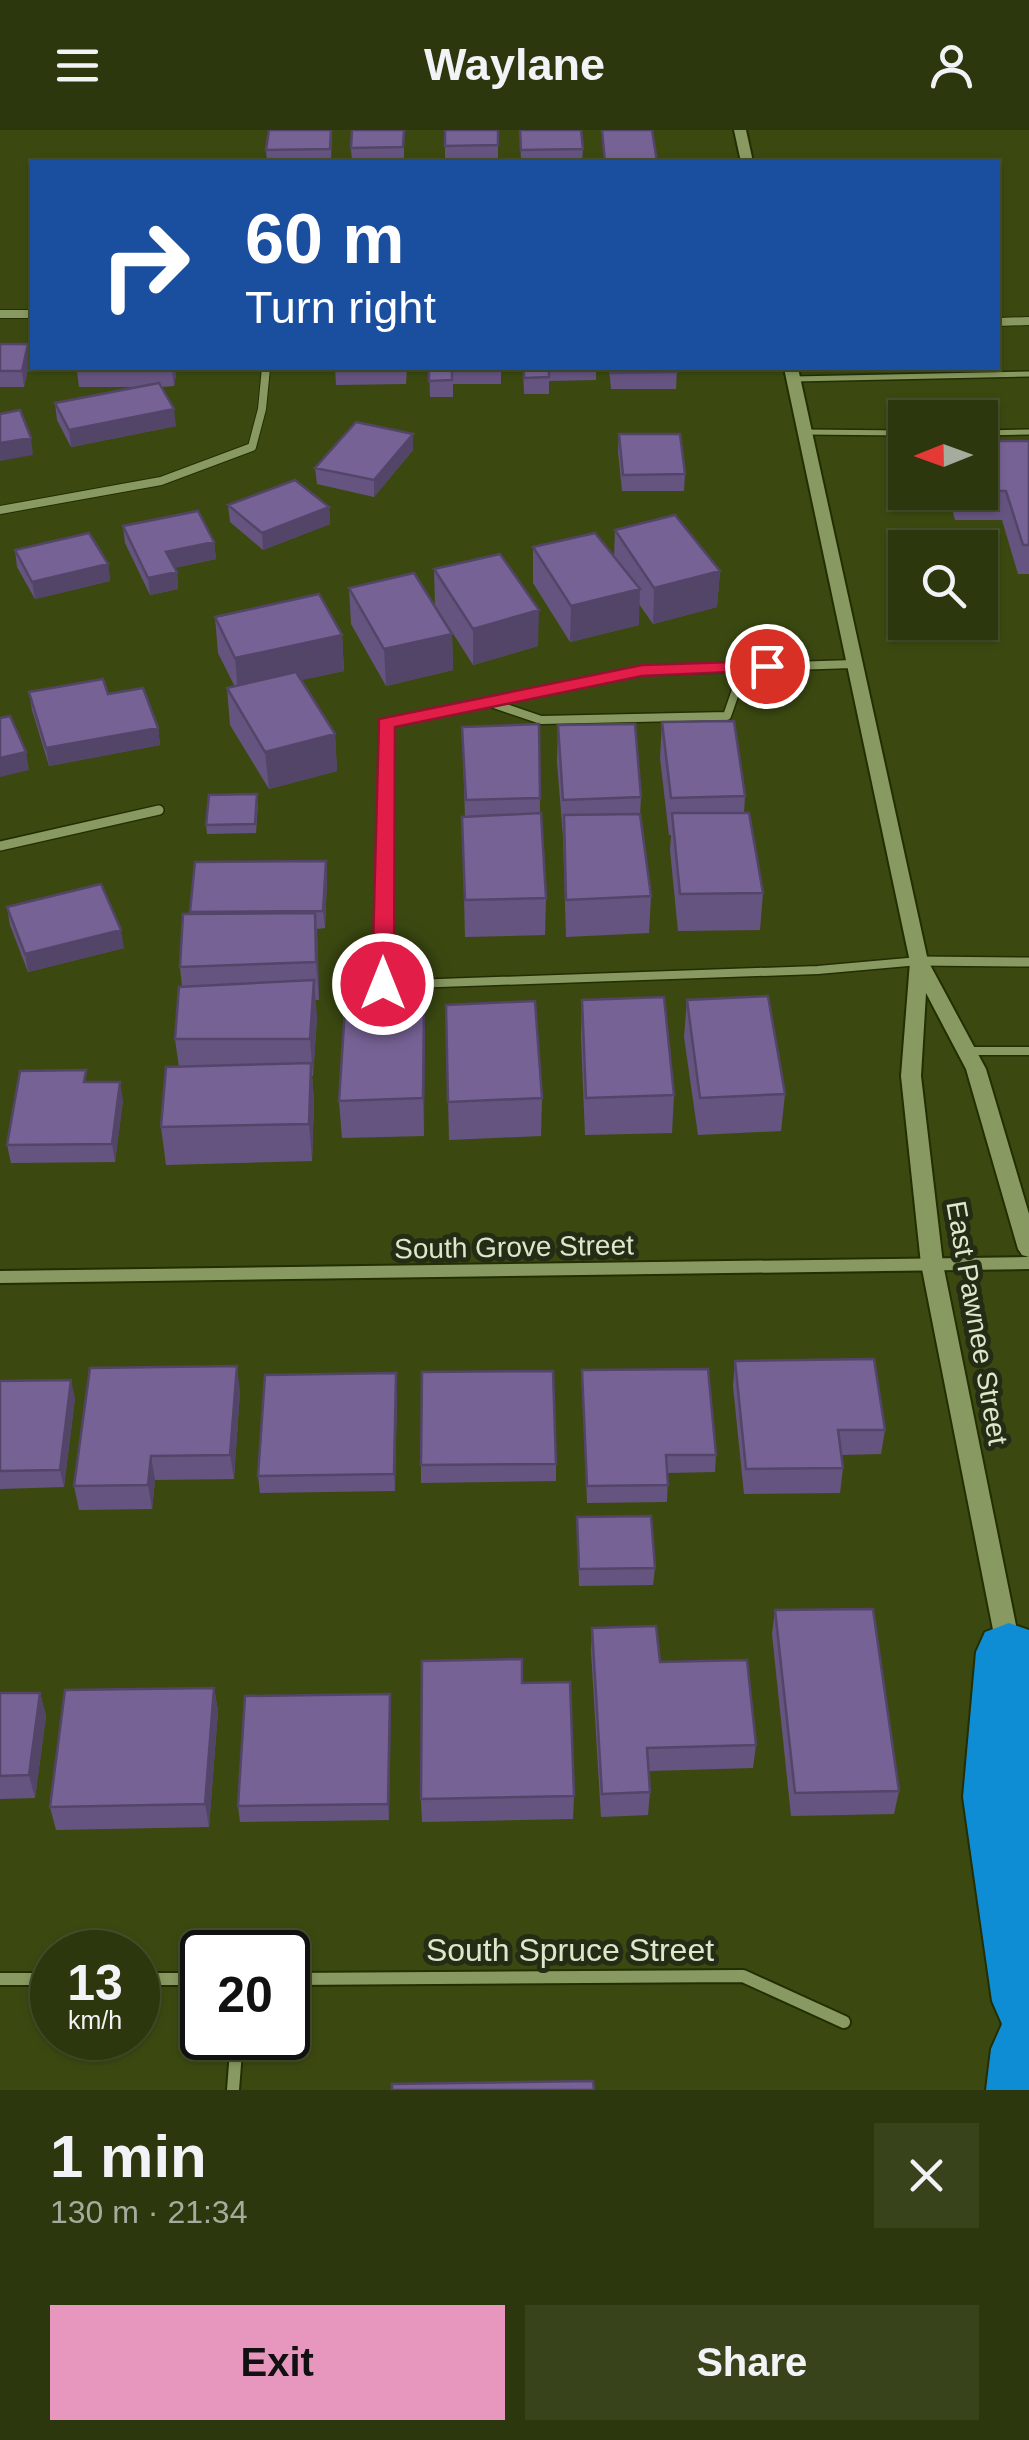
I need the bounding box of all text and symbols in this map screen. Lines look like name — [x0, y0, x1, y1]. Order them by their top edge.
icon: menu — [50, 38, 105, 93]
icon: person — [924, 38, 979, 93]
text: Waylane — [424, 39, 605, 90]
icon: right — [80, 200, 210, 330]
text: 60 m — [245, 200, 405, 278]
text: Turn right — [245, 282, 436, 333]
north arrow — [888, 400, 998, 510]
map controls — [888, 400, 998, 640]
button: search — [888, 530, 998, 640]
pin — [725, 624, 810, 709]
icon: arrive — [740, 639, 795, 694]
position arrow — [331, 932, 435, 1036]
street label: East Pawnee Street — [940, 1198, 1014, 1448]
street label: South Grove Street — [394, 1229, 634, 1265]
speed limit sign: 20 — [180, 1930, 310, 2060]
street label: South Spruce Street — [426, 1932, 714, 1968]
text: 13 — [67, 1955, 123, 2011]
text: km/h — [68, 2006, 122, 2034]
text: 1 min — [50, 2123, 207, 2190]
button: close — [874, 2123, 979, 2228]
text: 130 m · 21:34 — [50, 2194, 247, 2230]
button: Exit — [50, 2305, 505, 2420]
button: Share — [525, 2305, 979, 2420]

